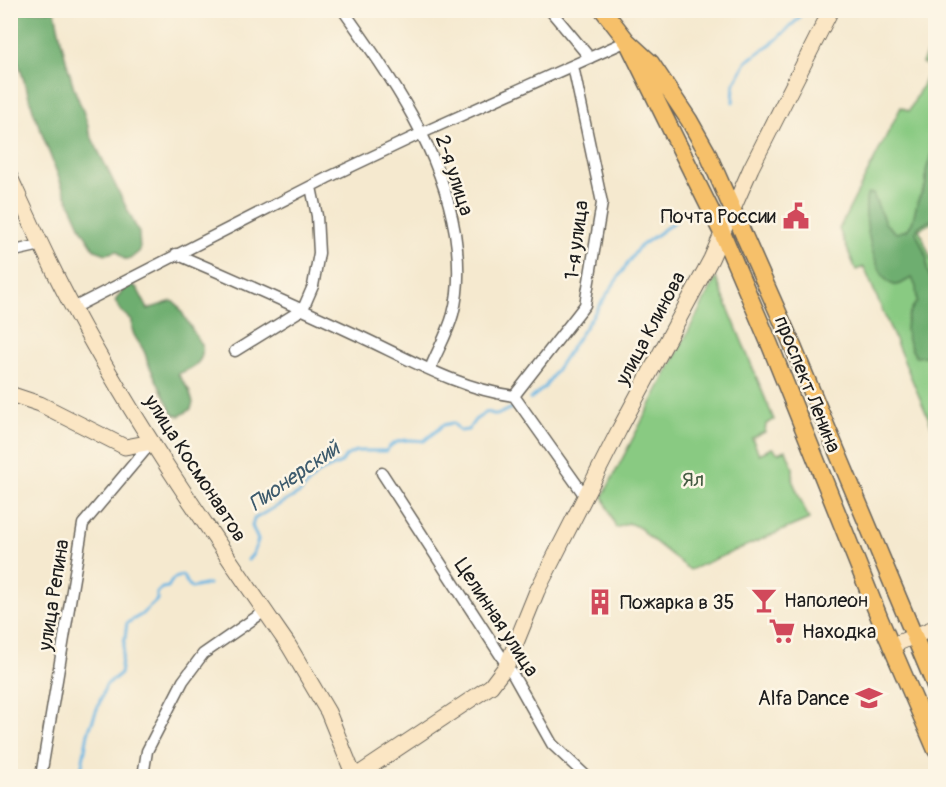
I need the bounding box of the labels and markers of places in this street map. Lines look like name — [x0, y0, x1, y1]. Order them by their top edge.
public building icon: Почта России — [781, 201, 811, 231]
place label: Почта России — [661, 204, 776, 229]
bar icon: Наполеон — [749, 585, 779, 615]
building icon: Пожарка в 35 — [585, 587, 615, 617]
place label: Наполеон — [784, 588, 868, 613]
place label: Пожарка в 35 — [620, 590, 734, 615]
supermarket icon: Находка — [767, 616, 797, 646]
place label: Находка — [802, 619, 876, 644]
school or university icon: Alfa Dance — [854, 683, 884, 713]
place label: Alfa Dance — [758, 686, 849, 711]

